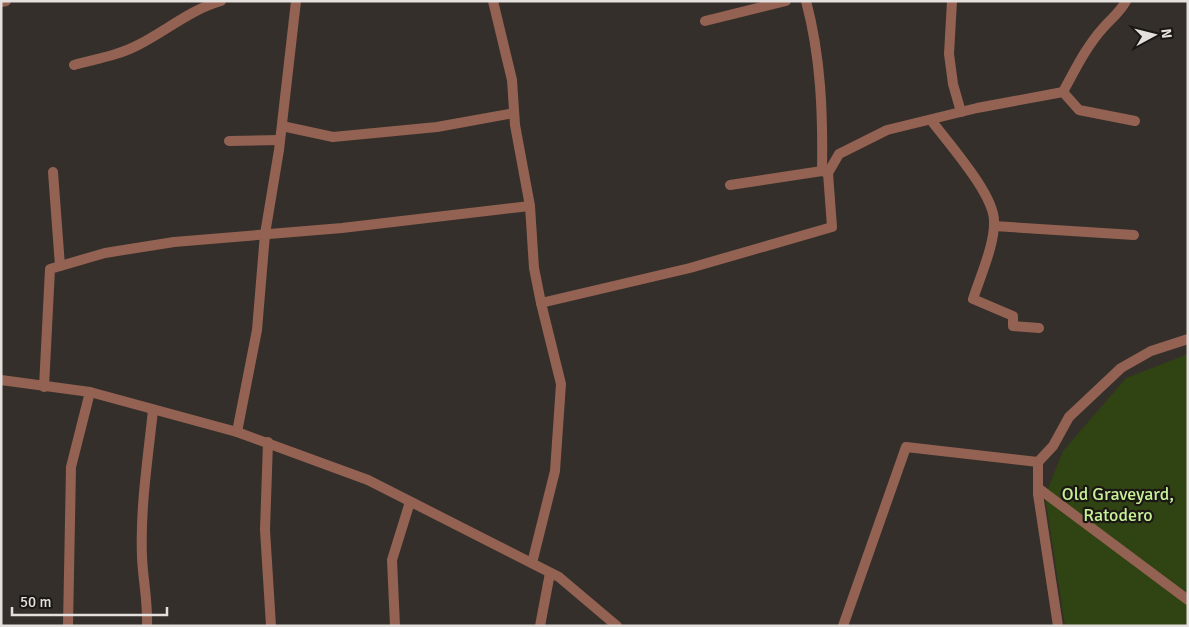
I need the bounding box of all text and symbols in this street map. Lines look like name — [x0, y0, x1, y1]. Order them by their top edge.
north arrow — [1129, 10, 1179, 60]
text: N — [1157, 28, 1175, 39]
park label: Old Graveyard, Ratodero — [1062, 483, 1174, 526]
scale bar — [12, 584, 168, 616]
text: 50 m — [20, 593, 51, 611]

